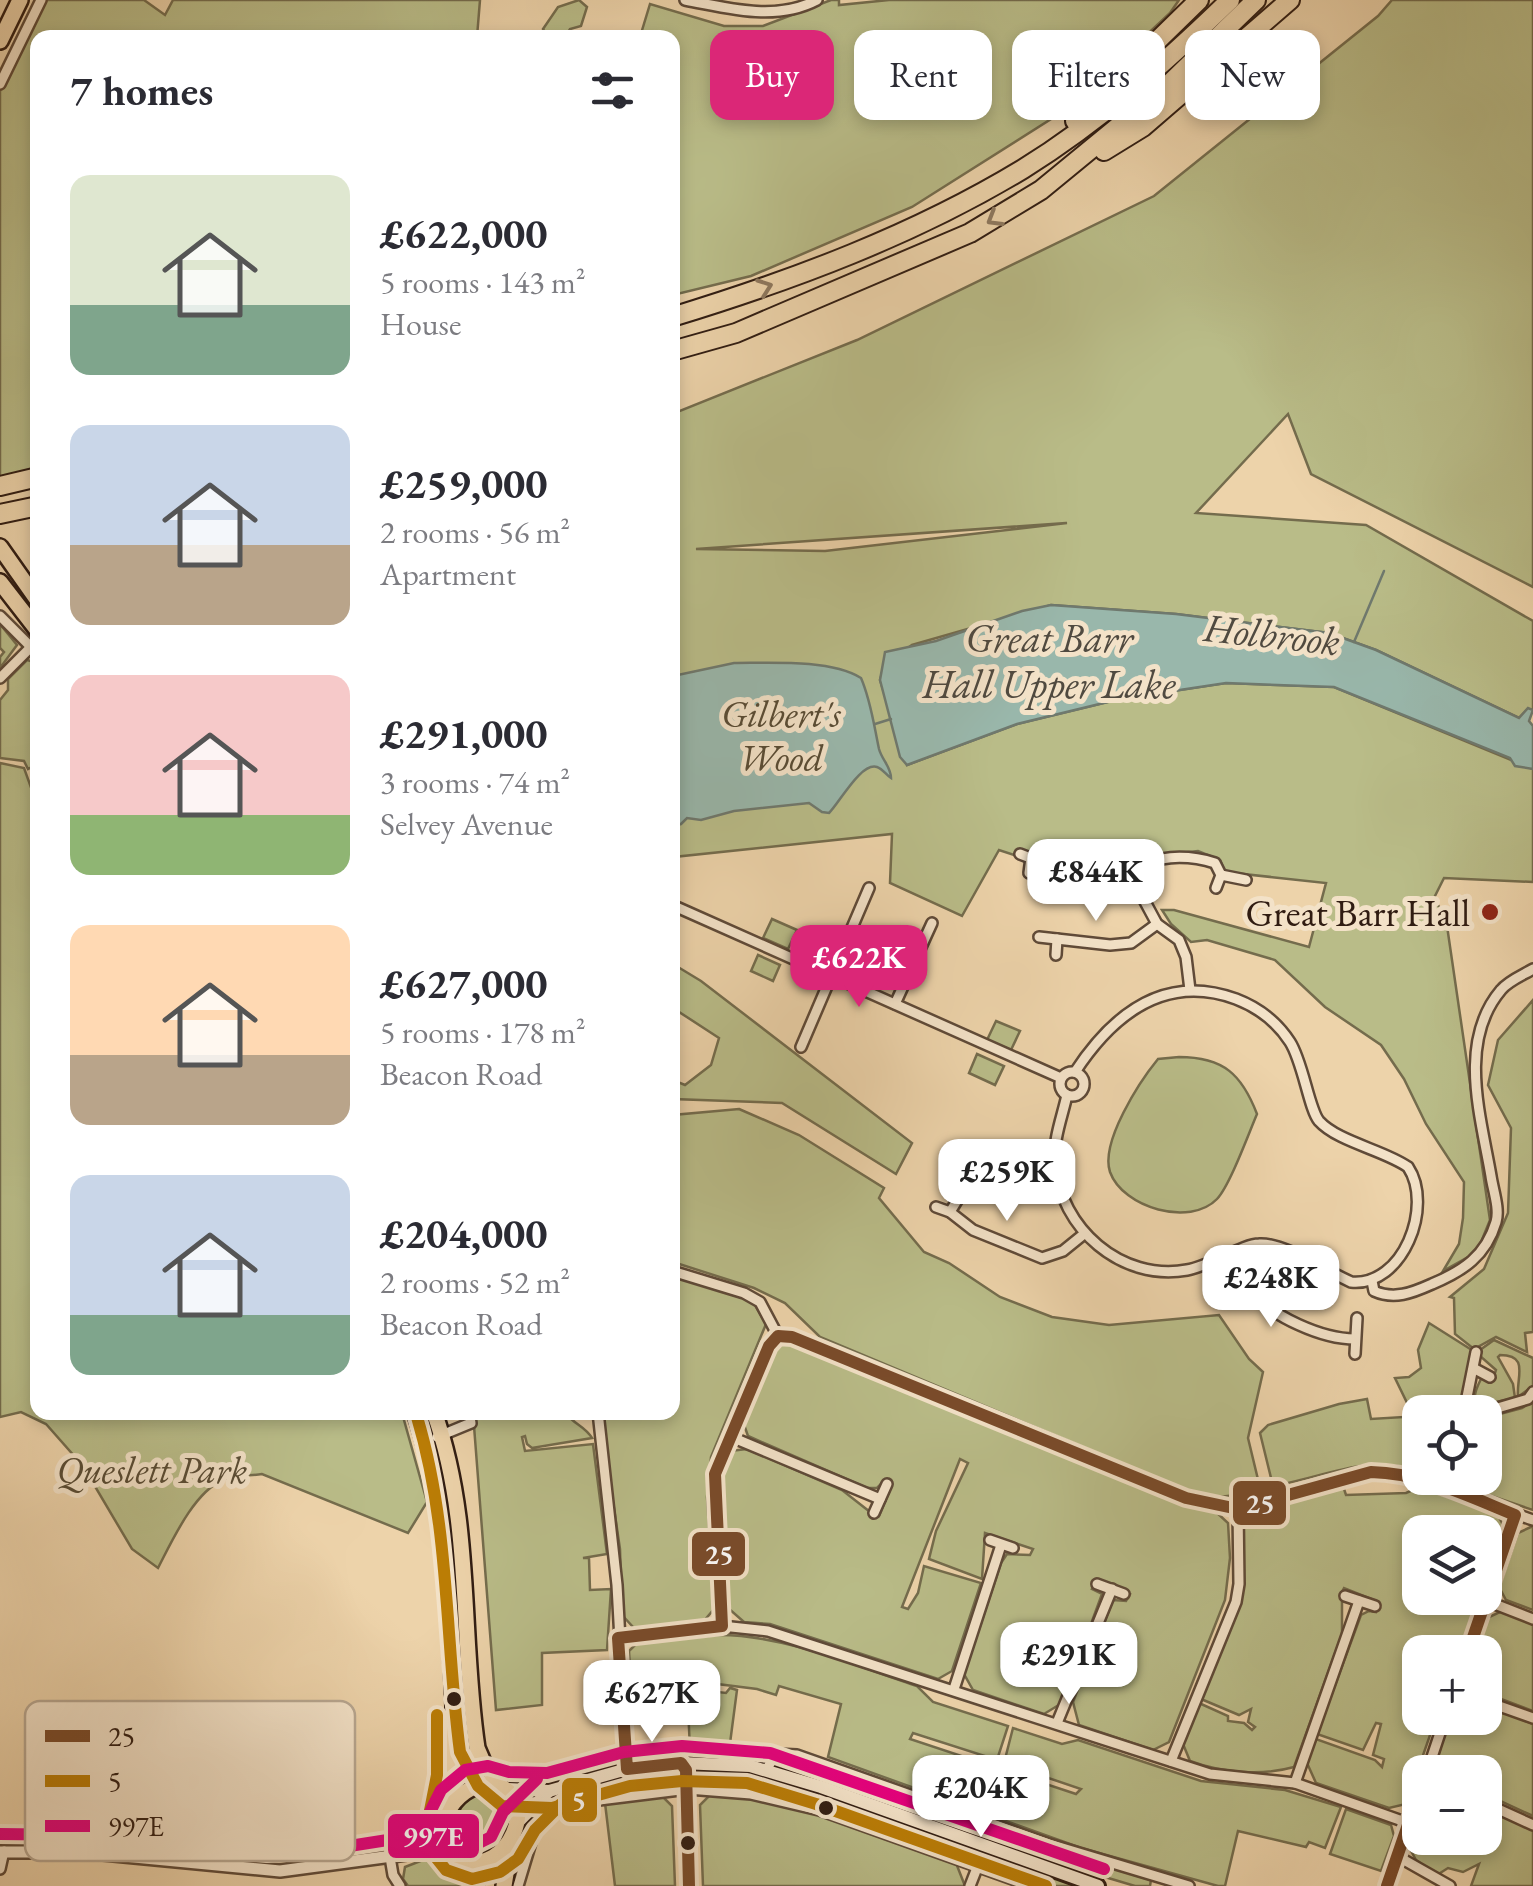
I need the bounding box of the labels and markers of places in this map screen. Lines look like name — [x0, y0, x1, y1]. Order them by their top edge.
pin: £844K — [1026, 839, 1166, 924]
place label: Great Barr Hall — [1245, 888, 1470, 937]
marker: Great Barr Hall — [1479, 901, 1501, 923]
pin: £622K — [789, 925, 929, 1010]
pin: £259K — [937, 1139, 1077, 1224]
pin: £248K — [1201, 1245, 1341, 1330]
pin: £291K — [999, 1622, 1139, 1707]
pin: £627K — [582, 1660, 722, 1745]
unlabelled marker — [444, 1689, 464, 1709]
pin: £204K — [911, 1755, 1051, 1840]
unlabelled marker — [816, 1798, 836, 1818]
unlabelled marker — [678, 1833, 698, 1853]

